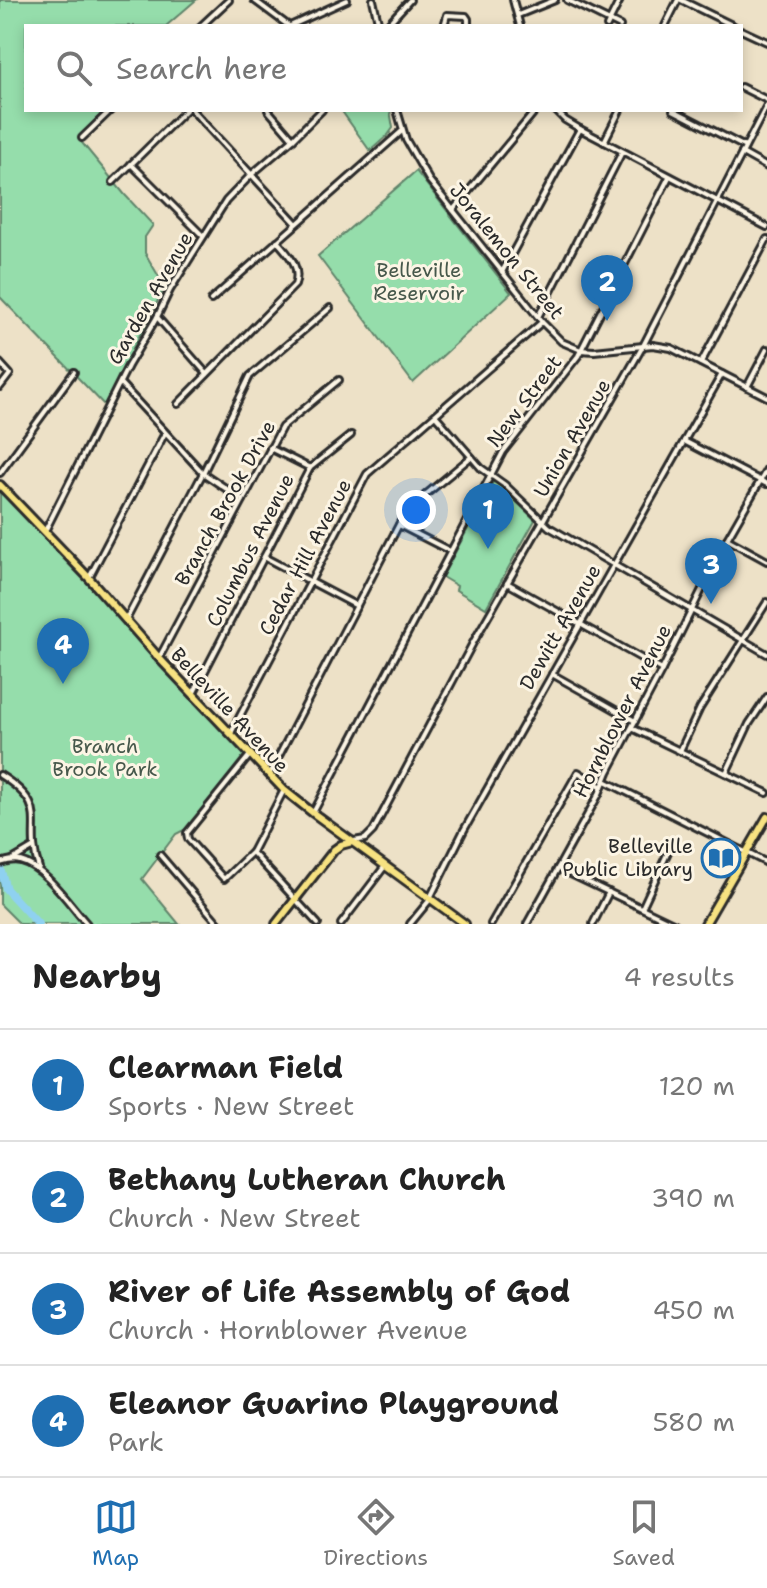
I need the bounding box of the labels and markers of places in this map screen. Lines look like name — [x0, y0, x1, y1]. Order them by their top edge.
pin: 2 — [581, 255, 633, 321]
pin: 1 — [462, 483, 514, 549]
pin: 3 — [685, 538, 737, 604]
pin: 4 — [37, 618, 89, 684]
place label: Belleville Public Library — [562, 833, 693, 882]
library icon: Belleville Public Library — [700, 837, 742, 879]

